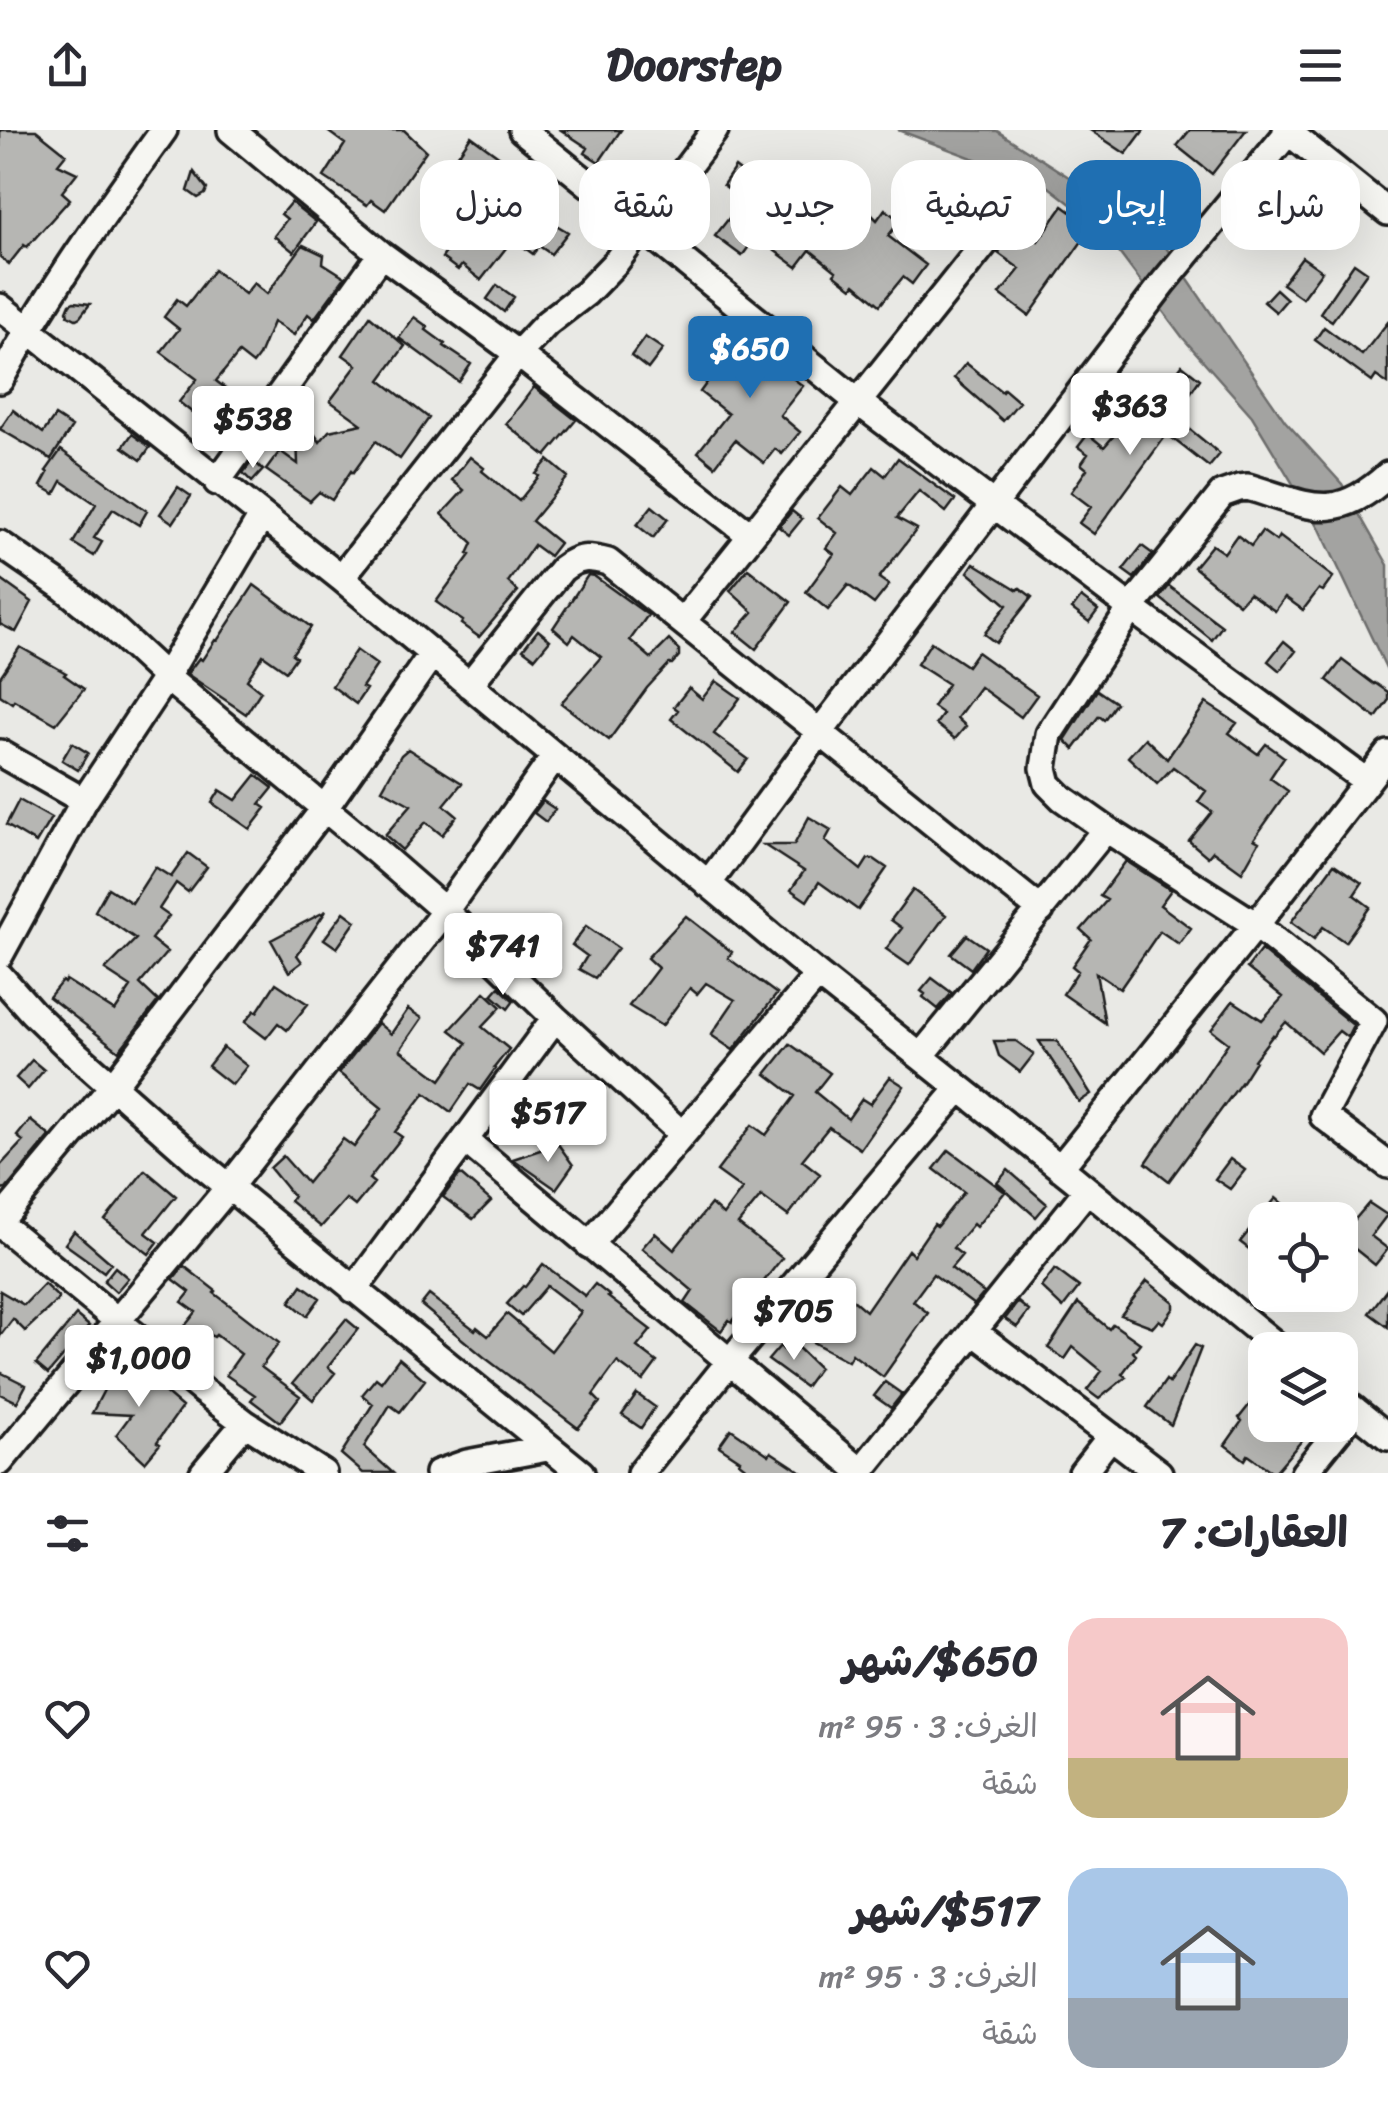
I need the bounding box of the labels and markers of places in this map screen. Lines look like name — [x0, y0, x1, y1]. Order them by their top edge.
pin: $650 — [691, 316, 809, 401]
pin: $363 — [1071, 373, 1189, 458]
pin: $538 — [194, 386, 312, 471]
pin: $741 — [444, 913, 562, 998]
pin: $517 — [489, 1080, 607, 1165]
pin: $705 — [735, 1278, 853, 1363]
pin: $1,000 — [58, 1325, 220, 1410]

